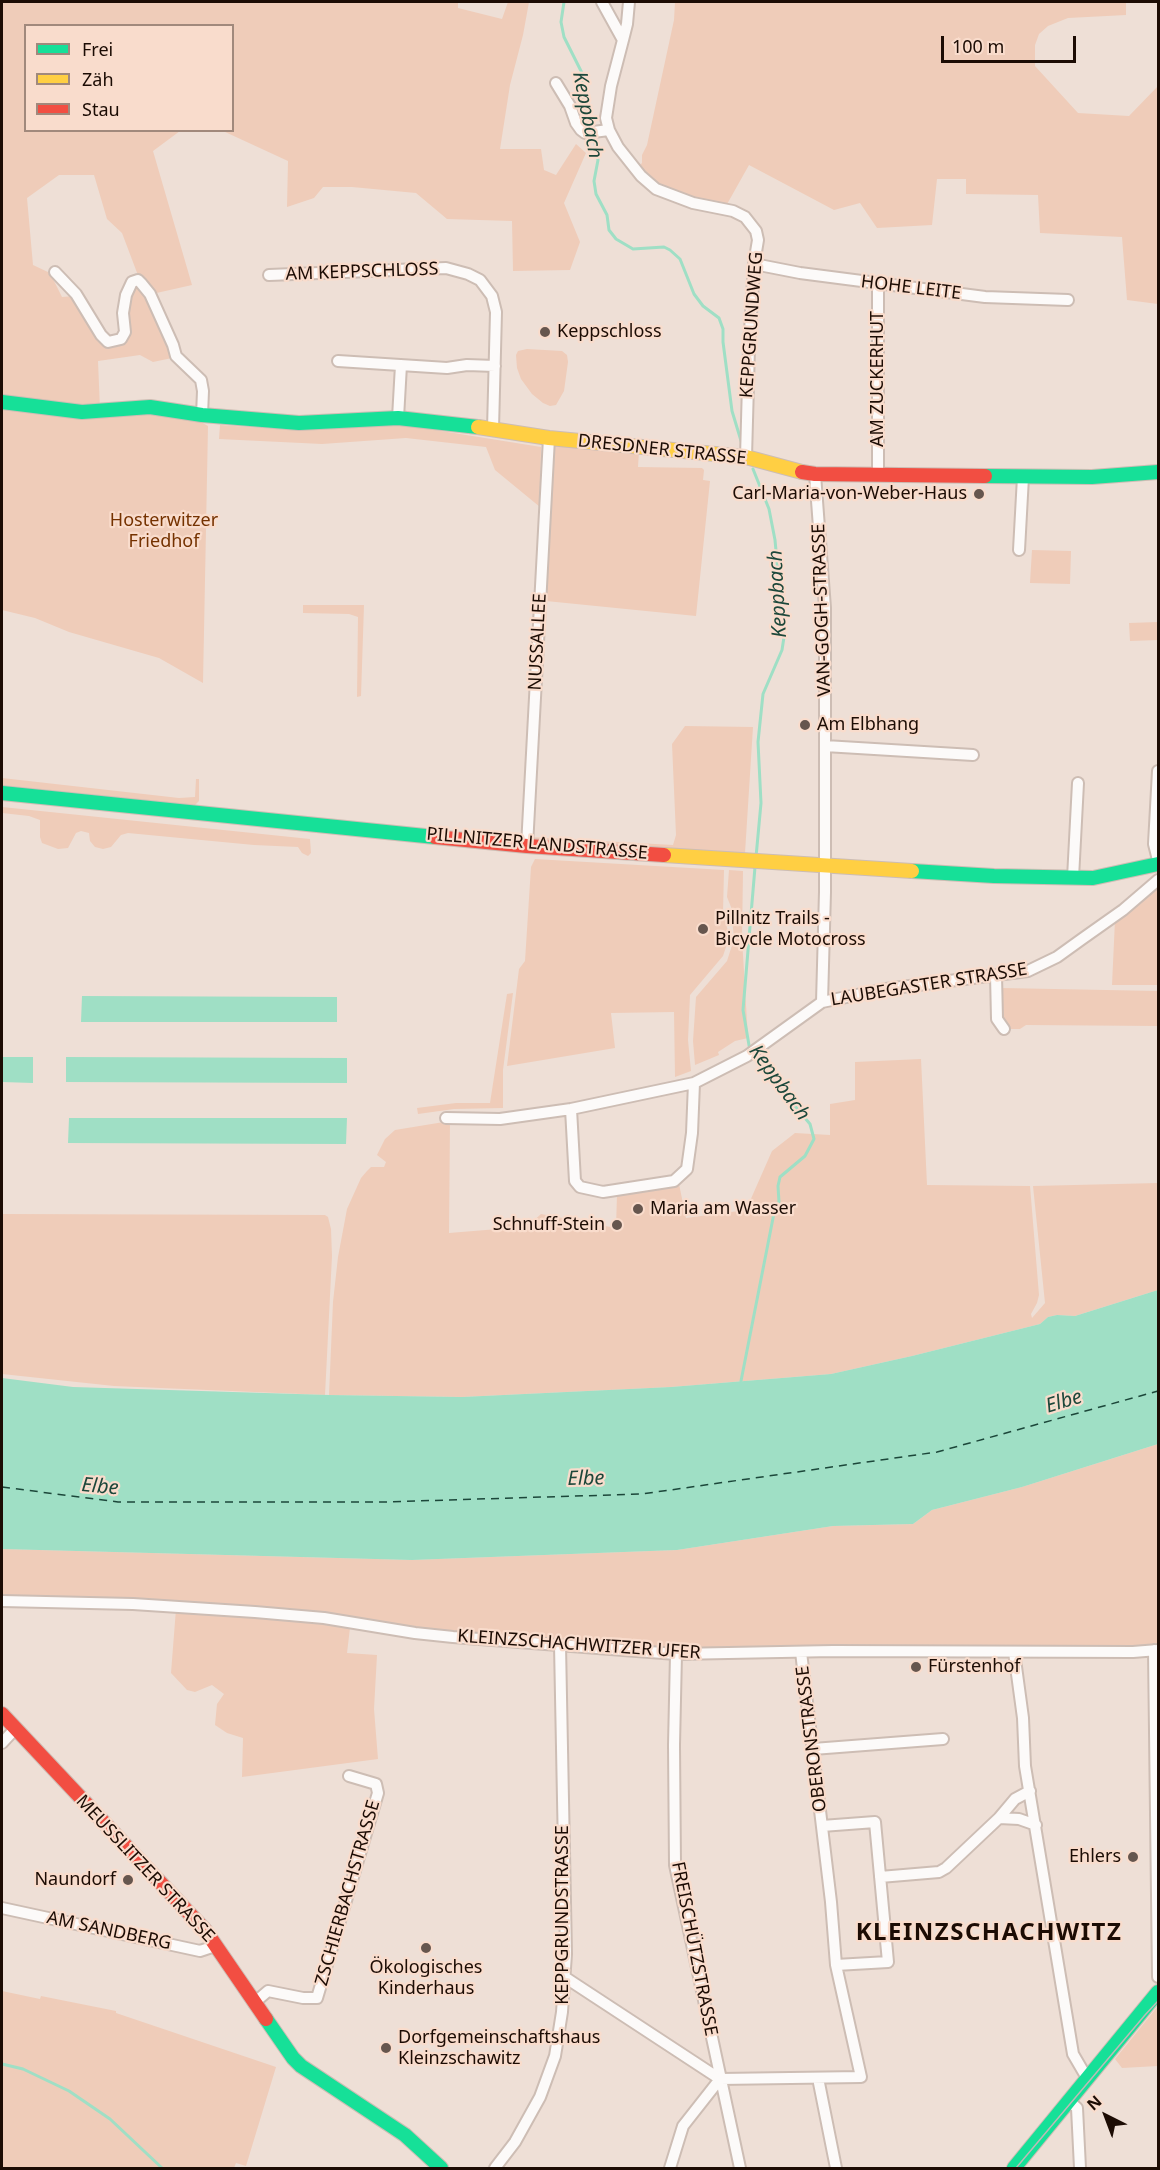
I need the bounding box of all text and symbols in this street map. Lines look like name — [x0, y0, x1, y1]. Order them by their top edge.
legend — [24, 24, 234, 132]
scale bar — [944, 24, 1079, 62]
text: 100 m — [952, 34, 1004, 58]
text: Frei — [82, 37, 113, 61]
text: Zäh — [82, 67, 114, 91]
water label: Keppbach — [567, 70, 607, 160]
text: Stau — [82, 97, 120, 121]
street label: KEPPGRUNDWEG — [736, 251, 768, 399]
street label: AM KEPPSCHLOSS — [285, 259, 439, 285]
street label: HOHE LEITE — [860, 271, 962, 305]
street label: AM ZUCKERHUT — [867, 311, 889, 447]
place label: Keppschloss — [557, 321, 662, 343]
marker: Keppschloss — [538, 325, 552, 339]
street label: DRESDNER STRASSE — [577, 430, 747, 470]
place label: Carl-Maria-von-Weber-Haus — [732, 483, 967, 505]
marker: Carl-Maria-von-Weber-Haus — [972, 487, 986, 501]
park label: Hosterwitzer Friedhof — [110, 510, 218, 552]
street label: VAN-GOGH-STRASSE — [808, 523, 836, 697]
water label: Keppbach — [764, 549, 792, 639]
street label: NUSSALLEE — [525, 593, 551, 691]
place label: Am Elbhang — [817, 714, 919, 736]
marker: Am Elbhang — [798, 718, 812, 732]
street label: PILLNITZER LANDSTRASSE — [426, 824, 648, 864]
place label: Pillnitz Trails - Bicycle Motocross — [715, 908, 866, 950]
marker: Pillnitz Trails - Bicycle Motocross — [696, 922, 710, 936]
street label: LAUBEGASTER STRASSE — [829, 959, 1029, 1011]
water label: Keppbach — [743, 1040, 815, 1126]
place label: Maria am Wasser — [650, 1198, 796, 1220]
marker: Maria am Wasser — [631, 1202, 645, 1216]
place label: Schnuff-Stein — [493, 1214, 605, 1236]
marker: Schnuff-Stein — [610, 1218, 624, 1232]
water label: Elbe — [1043, 1385, 1085, 1419]
water label: Elbe — [567, 1467, 605, 1491]
water label: Elbe — [81, 1473, 119, 1501]
street label: KLEINZSCHACHWITZER UFER — [457, 1626, 701, 1664]
place label: Fürstenhof — [928, 1656, 1021, 1678]
marker: Fürstenhof — [909, 1660, 923, 1674]
street label: OBERONSTRASSE — [792, 1665, 832, 1813]
street label: MEUSSLITZER STRASSE — [71, 1791, 219, 1947]
street label: ZSCHIERBACHSTRASSE — [311, 1798, 385, 1988]
street label: KEPPGRUNDSTRASSE — [552, 1825, 574, 2005]
place label: Ehlers — [1069, 1846, 1121, 1868]
marker: Ehlers — [1126, 1850, 1140, 1864]
street label: FREISCHÜTZSTRASSE — [667, 1860, 721, 2038]
place label: Naundorf — [34, 1869, 116, 1891]
marker: Naundorf — [121, 1873, 135, 1887]
street label: AM SANDBERG — [45, 1907, 173, 1955]
district label: KLEINZSCHACHWITZ — [856, 1919, 1122, 1947]
marker: Ökologisches Kinderhaus — [419, 1941, 433, 1955]
place label: Ökologisches Kinderhaus — [370, 1957, 482, 2000]
place label: Dorfgemeinschaftshaus Kleinzschawitz — [398, 2027, 600, 2070]
marker: Dorfgemeinschaftshaus Kleinzschawitz — [379, 2041, 393, 2055]
north arrow — [1076, 2086, 1136, 2146]
text: N — [1082, 2090, 1106, 2115]

